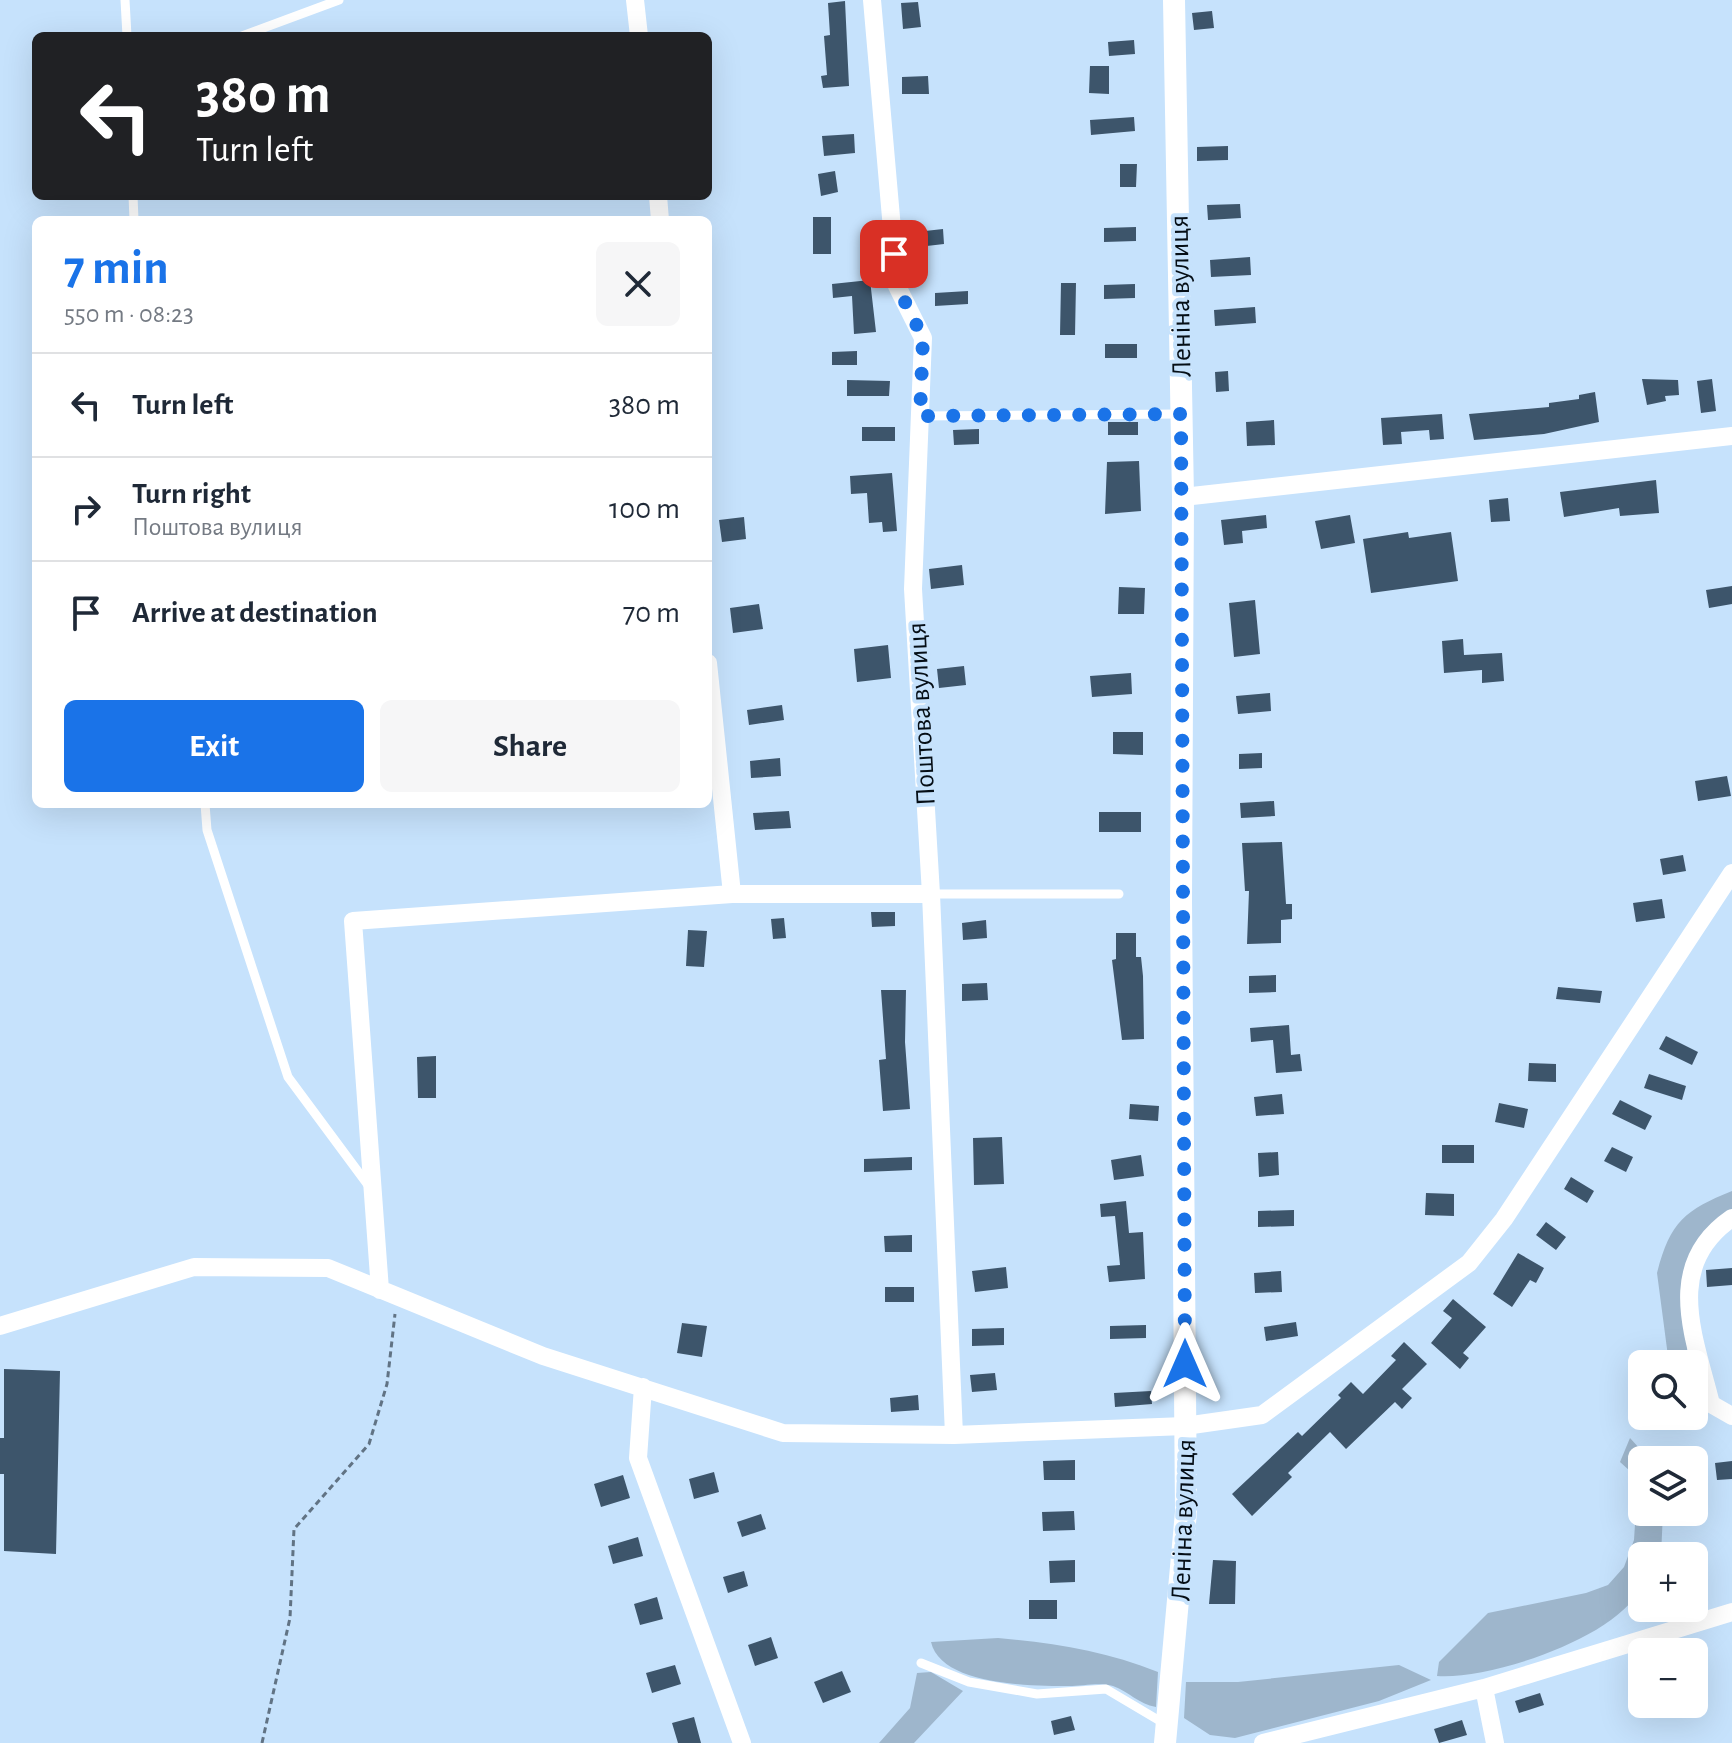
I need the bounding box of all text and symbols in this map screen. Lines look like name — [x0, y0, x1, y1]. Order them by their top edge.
icon: left — [64, 64, 168, 168]
text: 380 m — [196, 67, 331, 123]
text: Turn left — [196, 132, 313, 168]
street label: Леніна вулиця — [1166, 215, 1196, 377]
pin — [860, 220, 928, 288]
icon: arrive — [872, 232, 916, 276]
button: close — [596, 242, 680, 326]
text: 7 min — [64, 245, 169, 293]
text: 550 m · 08:23 — [64, 301, 194, 327]
icon: left — [64, 383, 108, 427]
text: Turn left — [132, 390, 233, 420]
text: 380 m — [609, 390, 680, 420]
text: Turn right — [132, 479, 251, 509]
icon: right — [64, 487, 108, 531]
text: 100 m — [609, 494, 680, 524]
text: Поштова вулиця — [132, 514, 303, 540]
icon: arrive — [64, 591, 108, 635]
text: Arrive at destination — [132, 598, 378, 628]
text: 70 m — [623, 598, 680, 628]
street label: Поштова вулиця — [903, 621, 941, 806]
button: Exit — [64, 700, 364, 792]
button: Share — [380, 700, 680, 792]
position arrow — [1143, 1322, 1227, 1406]
map controls — [1628, 1350, 1708, 1718]
button: search — [1628, 1350, 1708, 1430]
street label: Леніна вулиця — [1167, 1439, 1201, 1602]
button: layers — [1628, 1446, 1708, 1526]
button: + — [1628, 1542, 1708, 1622]
button: − — [1628, 1638, 1708, 1718]

